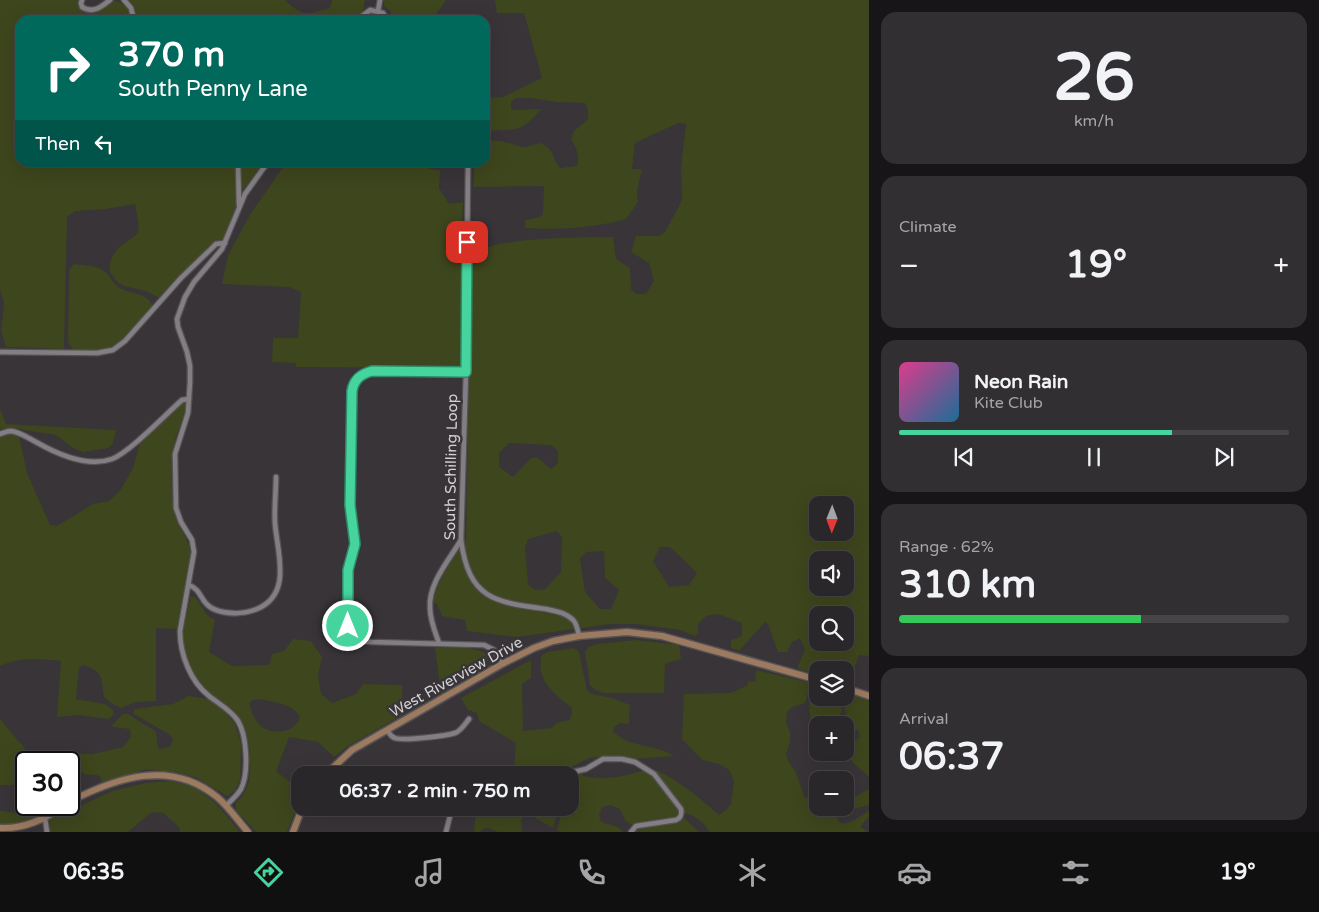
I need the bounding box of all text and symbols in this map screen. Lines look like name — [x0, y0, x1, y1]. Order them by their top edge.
text: 370 m — [118, 34, 225, 76]
icon: right — [35, 35, 100, 100]
text: 26 — [1053, 39, 1135, 118]
text: South Penny Lane — [118, 76, 308, 102]
text: km/h — [1074, 111, 1114, 131]
icon: left — [90, 130, 118, 158]
text: Then — [35, 133, 80, 155]
text: Climate — [899, 217, 957, 237]
pin — [446, 221, 488, 263]
icon: arrive — [453, 228, 481, 256]
text: 19° — [1065, 242, 1127, 288]
text: − — [899, 249, 919, 283]
text: + — [1273, 249, 1289, 283]
text: Neon Rain — [974, 371, 1068, 393]
text: Kite Club — [974, 393, 1043, 413]
street label: South Schilling Loop — [441, 394, 461, 540]
icon: previous — [950, 443, 978, 471]
icon: pause — [1080, 443, 1108, 471]
icon: next — [1210, 443, 1238, 471]
north arrow — [809, 496, 854, 541]
map controls — [809, 496, 854, 816]
text: Range · 62% — [899, 537, 994, 557]
button: sound — [809, 551, 854, 596]
text: 310 km — [899, 562, 1036, 608]
position arrow — [321, 599, 373, 651]
button: search — [809, 606, 854, 651]
street label: West Riverview Drive — [386, 633, 526, 721]
button: layers — [809, 661, 854, 706]
text: Arrival — [899, 709, 948, 729]
button: + — [809, 716, 854, 761]
text: 06:37 — [899, 734, 1004, 780]
speed limit sign: 30 — [15, 751, 80, 816]
button: − — [809, 771, 854, 816]
text: 06:37 · 2 min · 750 m — [339, 780, 531, 802]
icon: directions — [251, 855, 286, 890]
icon: music — [412, 855, 447, 890]
icon: phone — [574, 855, 609, 890]
icon: climate — [735, 855, 770, 890]
icon: car — [897, 855, 932, 890]
icon: filters — [1058, 855, 1093, 890]
text: 06:35 — [63, 859, 124, 885]
text: 19° — [1220, 859, 1256, 885]

